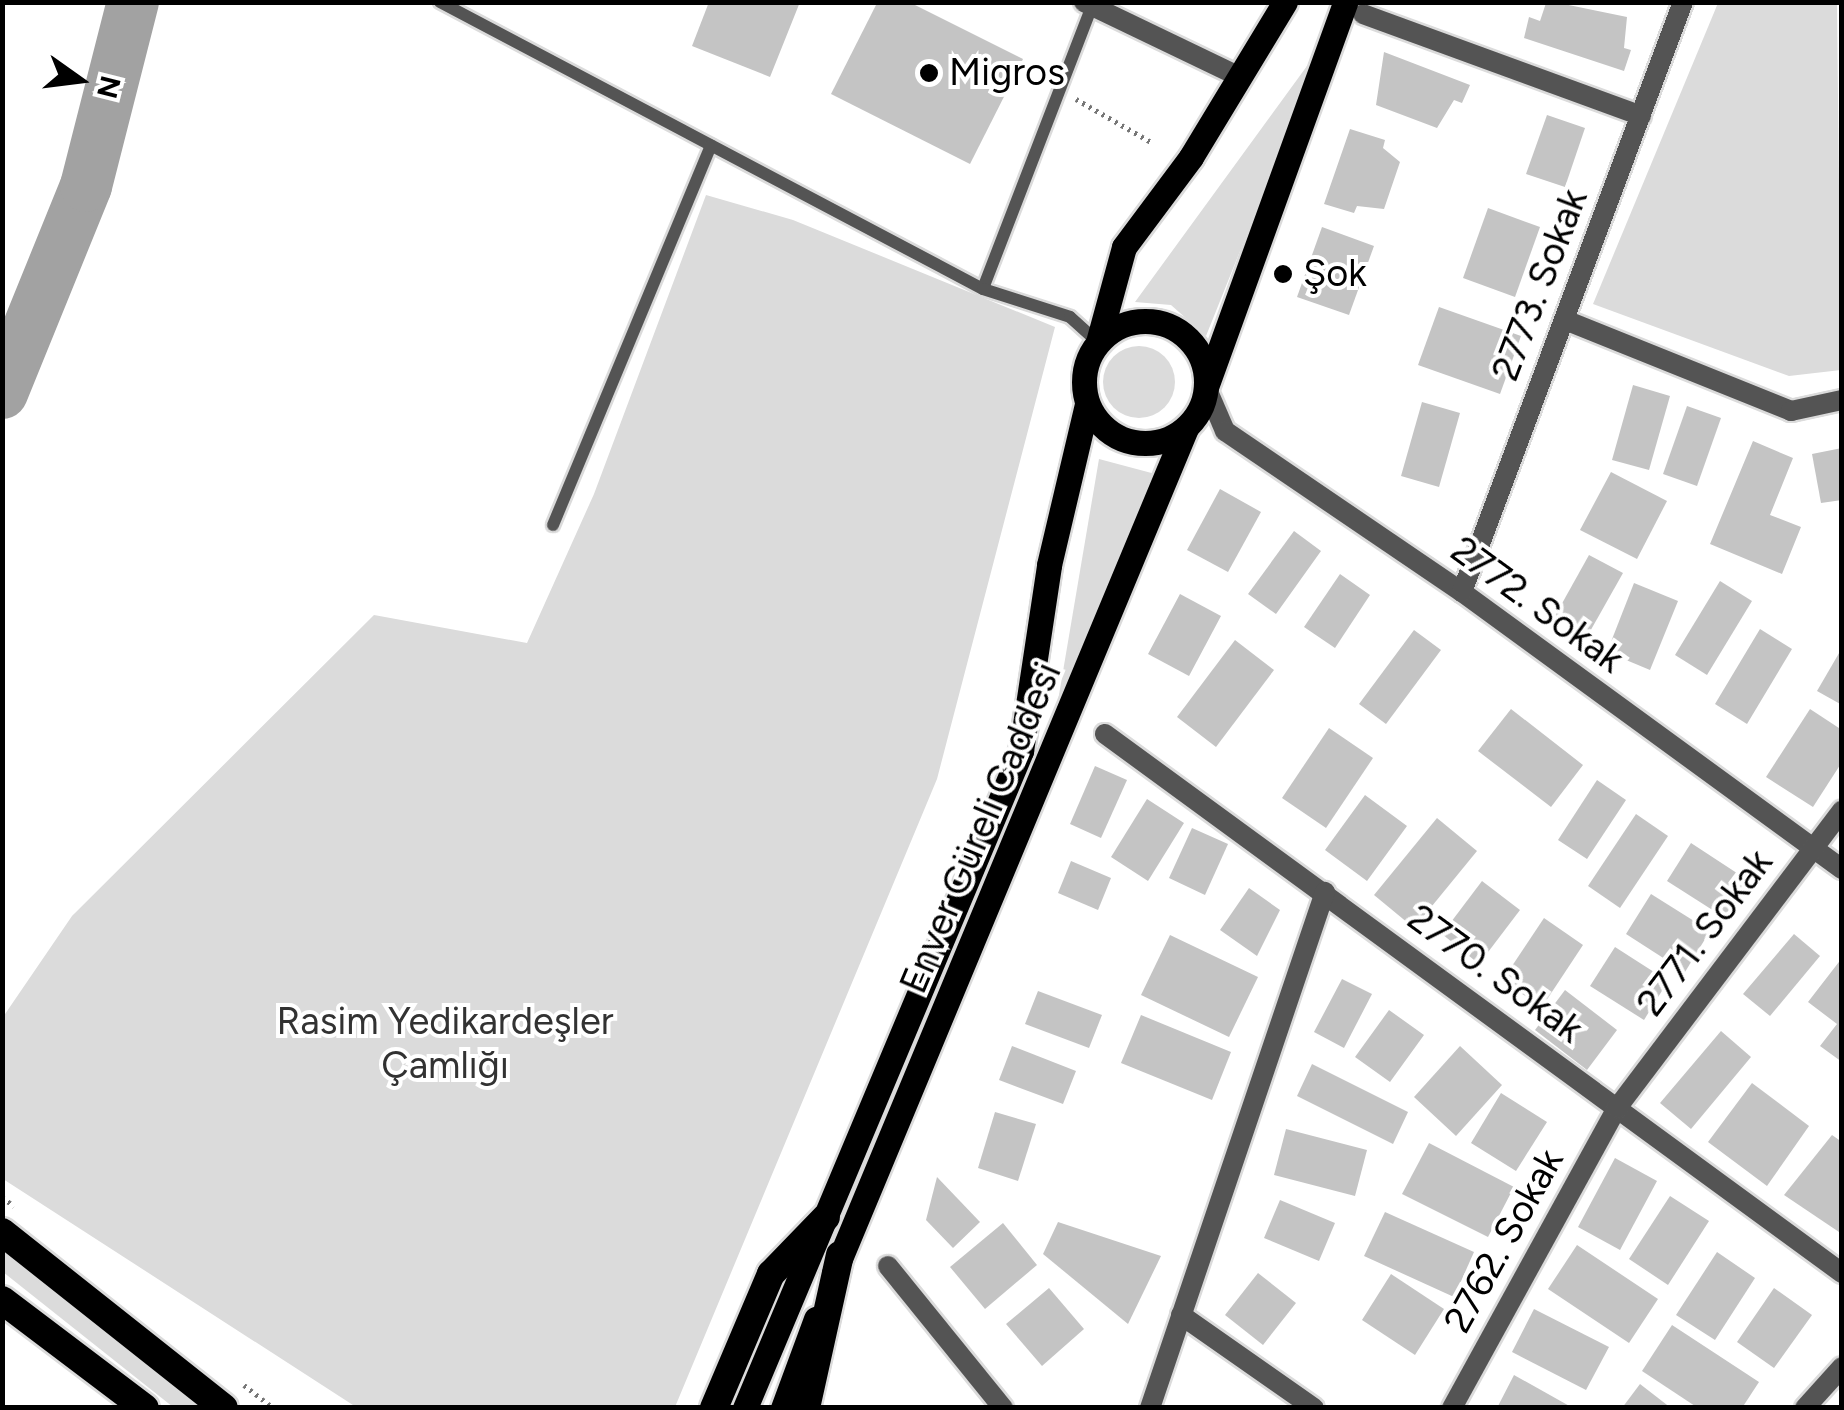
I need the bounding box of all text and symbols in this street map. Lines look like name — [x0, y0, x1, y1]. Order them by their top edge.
north arrow — [30, 30, 130, 130]
place label: Migros — [949, 50, 1065, 96]
marker: Migros — [918, 62, 940, 84]
text: N — [90, 73, 128, 102]
street label: 2773. Sokak — [1483, 183, 1597, 387]
place label: Şok — [1303, 251, 1367, 297]
marker: Şok — [1272, 263, 1294, 285]
street label: 2772. Sokak — [1442, 527, 1632, 683]
street label: Enver Güreli Caddesi — [891, 656, 1071, 1000]
street label: 2771. Sokak — [1628, 841, 1782, 1025]
street label: 2770. Sokak — [1399, 895, 1591, 1053]
park label: Rasim Yedikardeşler Çamlığı — [277, 999, 613, 1088]
street label: 2762. Sokak — [1435, 1141, 1573, 1341]

